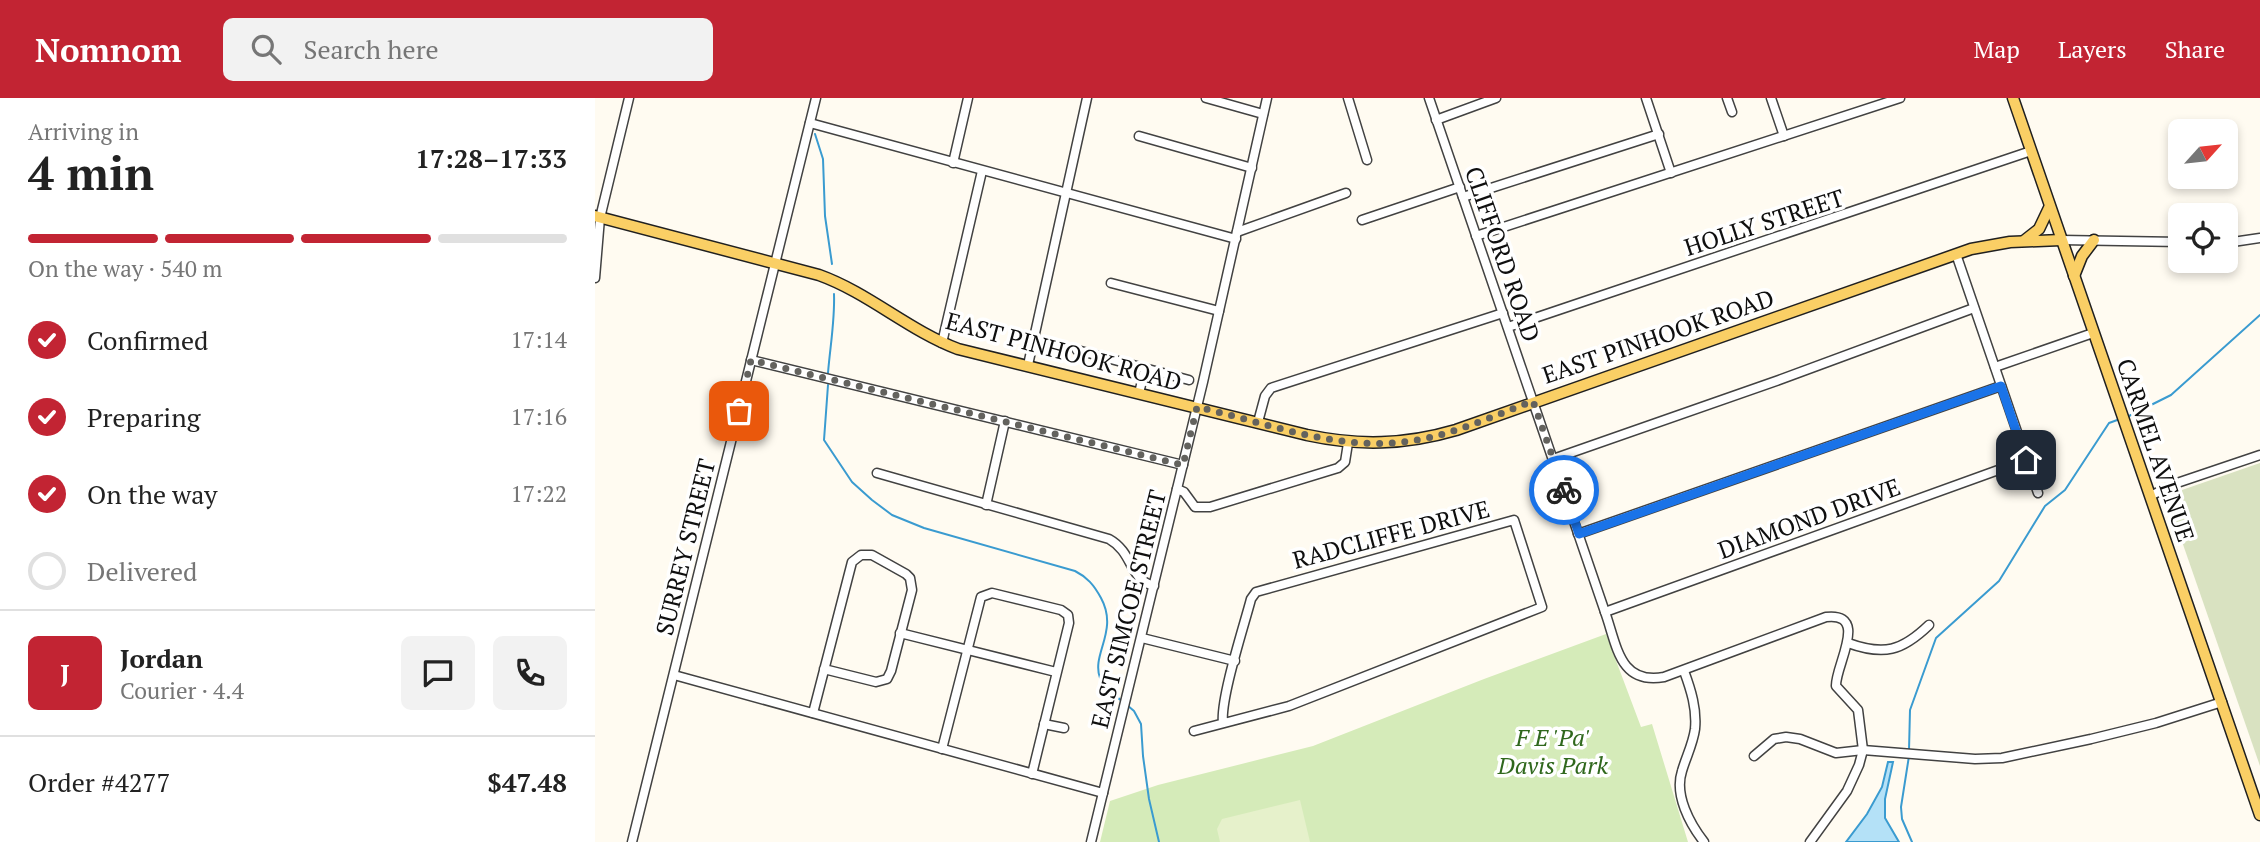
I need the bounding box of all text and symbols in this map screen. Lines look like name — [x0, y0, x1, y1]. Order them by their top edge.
search box — [223, 18, 713, 81]
text: Nomnom — [35, 28, 181, 71]
icon: search — [247, 30, 285, 68]
text: Search here — [303, 32, 439, 66]
text: Map — [1973, 33, 2020, 65]
text: Layers — [2058, 33, 2127, 65]
text: Share — [2165, 33, 2225, 65]
text: Arriving in — [28, 116, 139, 147]
north arrow — [2168, 119, 2238, 189]
map controls — [2168, 119, 2238, 273]
text: 17:28–17:33 — [415, 141, 567, 175]
text: 4 min — [28, 142, 154, 203]
street label: CLIFFORD ROAD — [1458, 162, 1548, 346]
street label: HOLLY STREET — [1680, 181, 1848, 263]
button: locate — [2168, 203, 2238, 273]
text: On the way · 540 m — [28, 253, 222, 284]
street label: EAST PINHOOK ROAD — [1538, 281, 1778, 391]
street label: EAST PINHOOK ROAD — [943, 304, 1185, 398]
icon: check — [28, 321, 66, 359]
text: Confirmed — [87, 323, 208, 357]
text: 17:14 — [510, 324, 567, 355]
street label: CARMEL AVENUE — [2110, 354, 2202, 546]
pin — [709, 381, 769, 441]
icon: bag — [720, 392, 758, 430]
icon: check — [28, 398, 66, 436]
text: Preparing — [87, 400, 200, 434]
text: 17:16 — [510, 401, 567, 432]
pin — [1996, 430, 2056, 490]
icon: home — [2007, 441, 2045, 479]
street label: SURREY STREET — [648, 455, 722, 639]
courier — [1529, 455, 1599, 525]
street label: DIAMOND DRIVE — [1713, 470, 1905, 566]
icon: bike — [1545, 471, 1583, 509]
icon: check — [28, 475, 66, 513]
text: On the way — [87, 477, 218, 511]
text: 17:22 — [510, 478, 567, 509]
street label: EAST SIMCOE STREET — [1083, 486, 1173, 731]
street label: RADCLIFFE DRIVE — [1289, 492, 1493, 576]
text: Delivered — [87, 554, 197, 588]
button: chat — [401, 636, 475, 710]
button: phone — [493, 636, 567, 710]
text: Jordan — [120, 641, 203, 675]
text: J — [60, 656, 70, 690]
text: Courier · 4.4 — [120, 675, 244, 706]
park label: F E 'Pa' Davis Park — [1497, 721, 1609, 781]
text: Order #4277 — [28, 765, 170, 799]
text: $47.48 — [487, 765, 567, 799]

